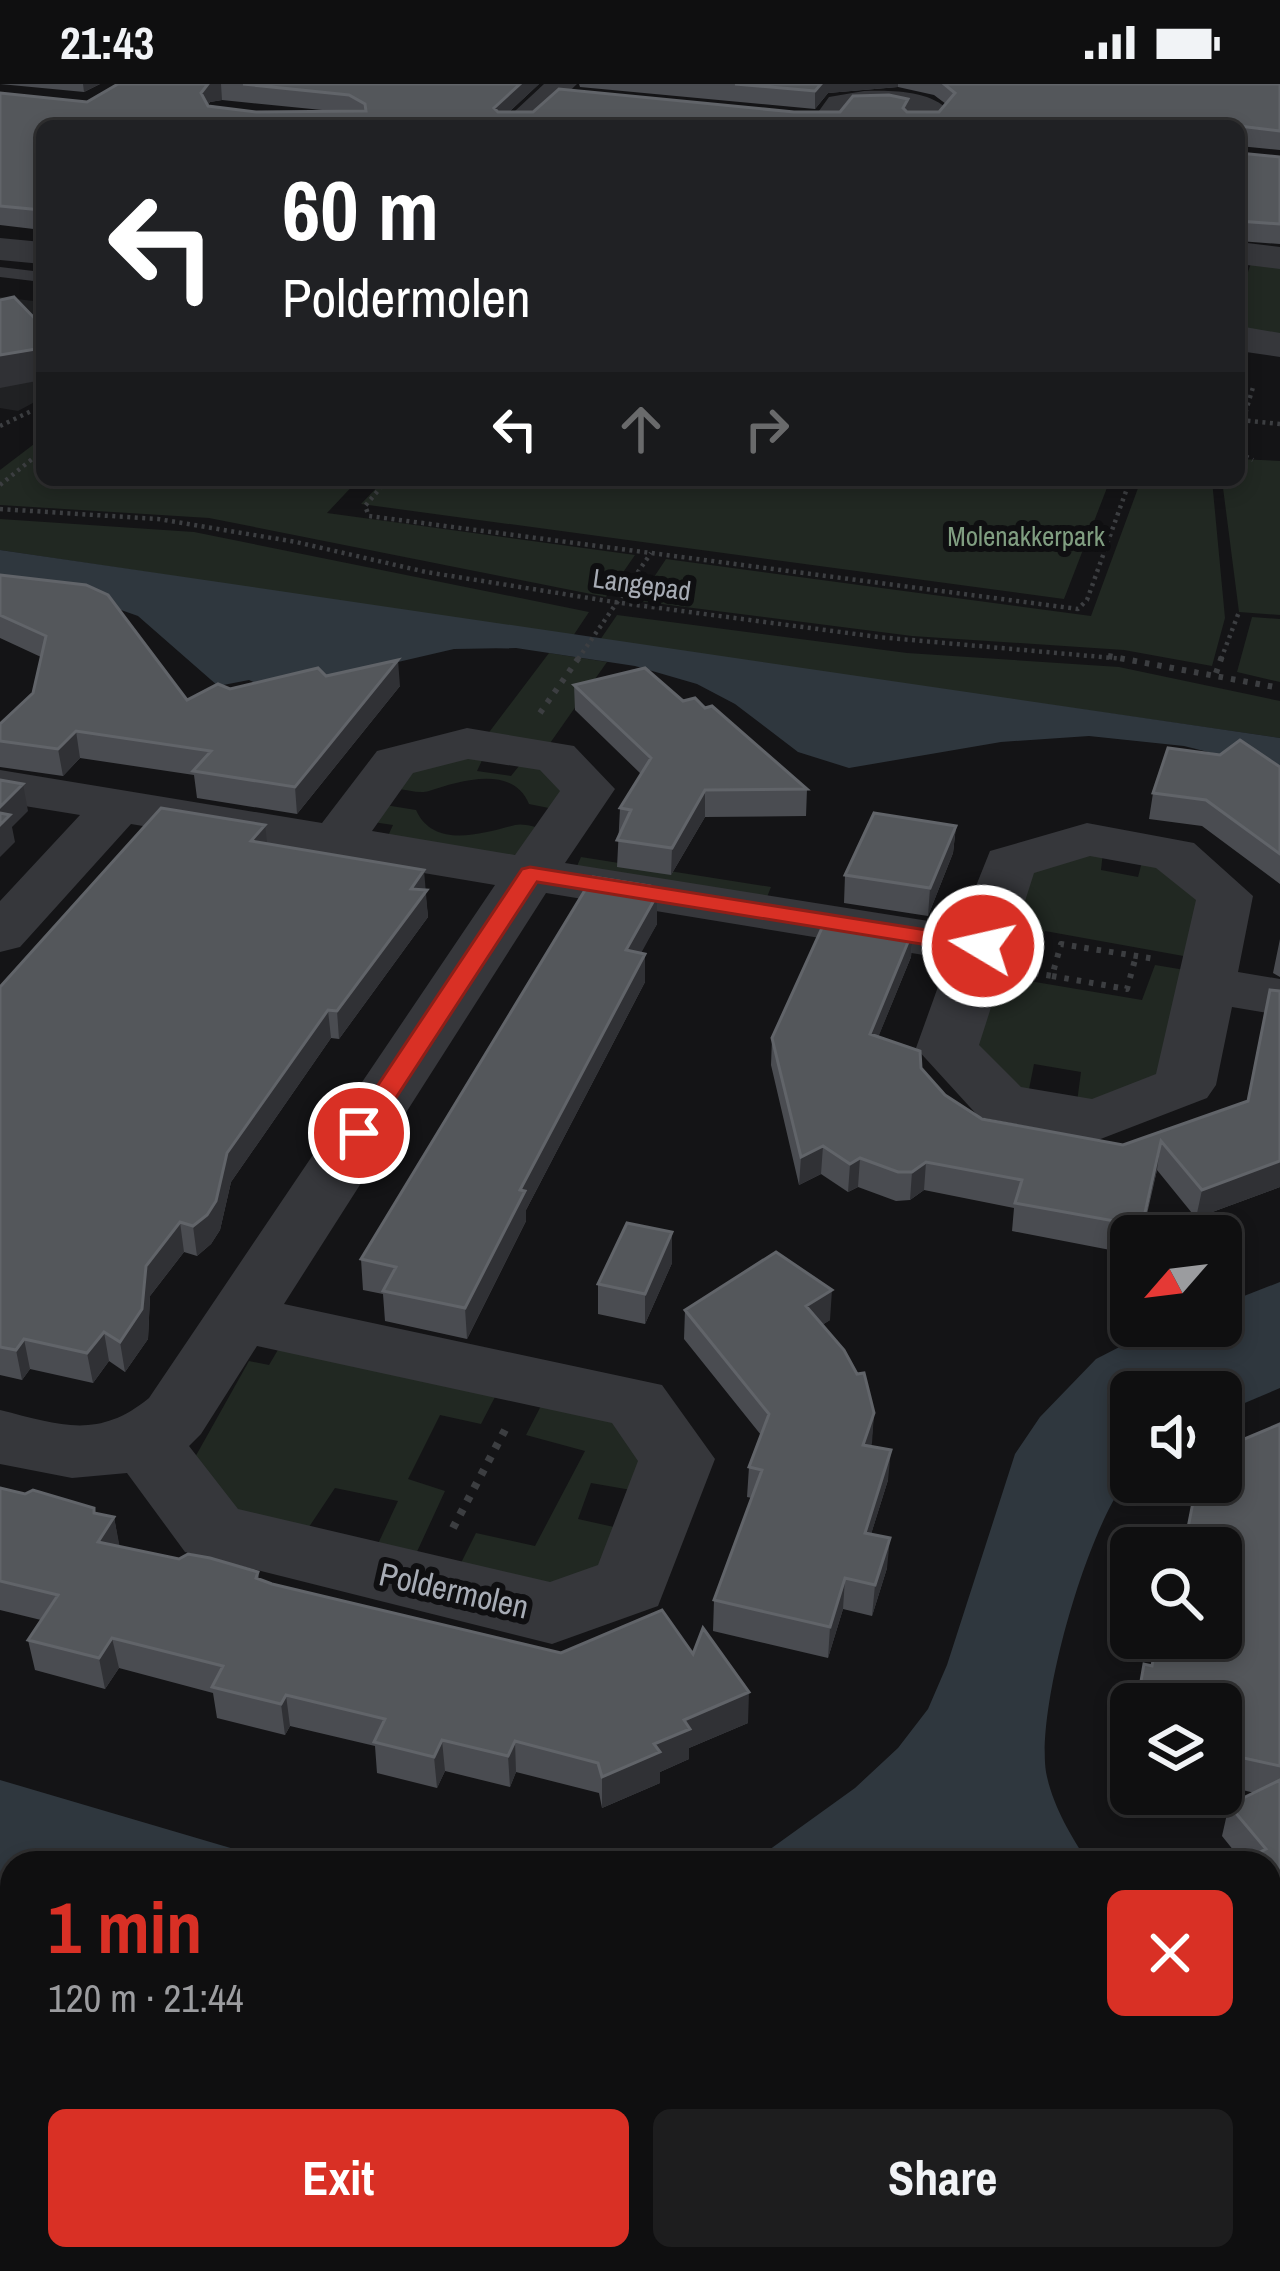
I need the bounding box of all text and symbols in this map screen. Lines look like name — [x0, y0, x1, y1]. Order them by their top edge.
text: 21:43 — [60, 12, 154, 73]
text: 60 m — [282, 153, 439, 266]
icon: left — [84, 168, 240, 324]
text: Poldermolen — [282, 261, 531, 334]
icon: left — [482, 396, 548, 462]
icon: ahead — [608, 396, 674, 462]
icon: right — [734, 396, 800, 462]
park label: Molenakkerpark — [947, 518, 1106, 554]
street label: Langepad — [591, 559, 693, 609]
position arrow — [920, 883, 1046, 1009]
pin — [308, 1082, 410, 1184]
icon: arrive — [326, 1100, 392, 1166]
north arrow — [1110, 1215, 1242, 1347]
map controls — [1110, 1215, 1242, 1815]
button: sound — [1110, 1371, 1242, 1503]
button: search — [1110, 1527, 1242, 1659]
street label: Poldermolen — [375, 1551, 533, 1629]
button: layers — [1110, 1683, 1242, 1815]
text: 1 min — [48, 1878, 202, 1975]
button: close — [1107, 1890, 1233, 2016]
text: 120 m · 21:44 — [48, 1972, 244, 2024]
button: Exit — [48, 2109, 629, 2247]
button: Share — [653, 2109, 1233, 2247]

